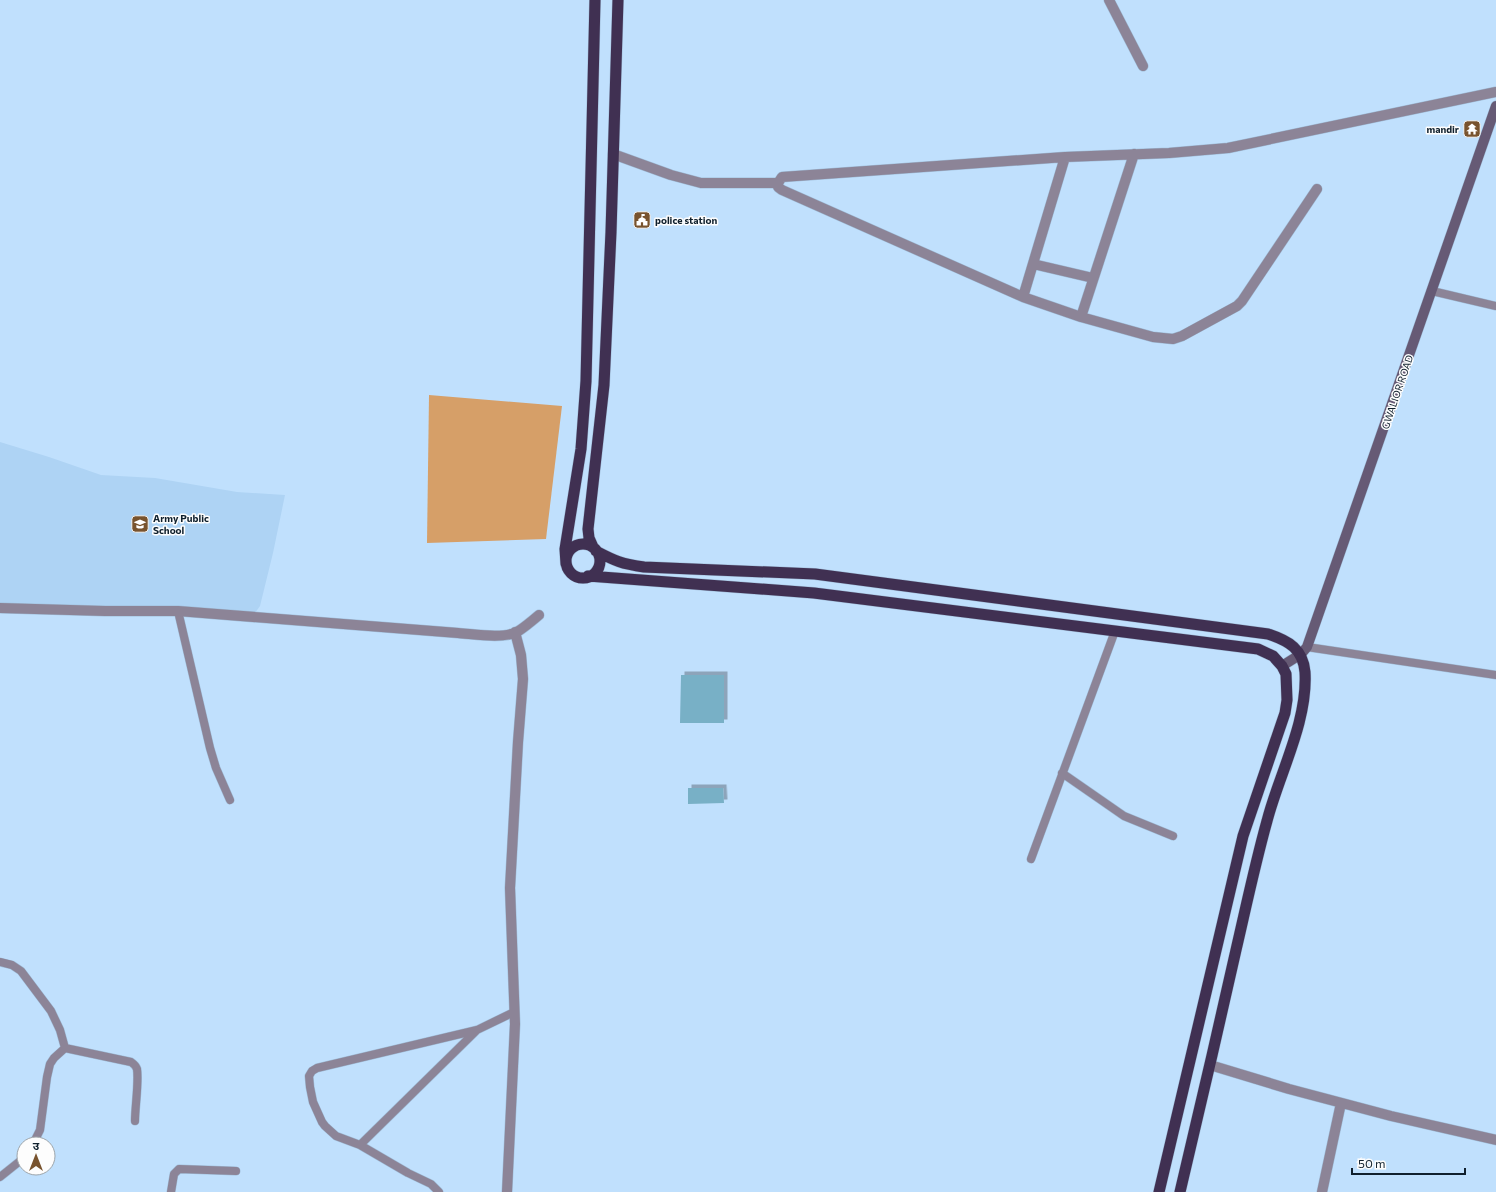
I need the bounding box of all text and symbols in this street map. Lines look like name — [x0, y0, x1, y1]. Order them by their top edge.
temple icon: mandir — [1462, 119, 1482, 139]
place label: mandir — [1426, 123, 1459, 135]
public building icon: police station — [632, 210, 652, 230]
place label: police station — [655, 214, 718, 226]
street label: GWALIOR ROAD — [1379, 353, 1415, 431]
place label: Army Public School — [153, 512, 209, 536]
school or university icon: Army Public School — [130, 514, 150, 534]
north arrow — [16, 1136, 56, 1176]
text: उ — [33, 1139, 40, 1152]
scale bar — [1352, 1150, 1465, 1176]
text: 50 m — [1358, 1156, 1386, 1170]

